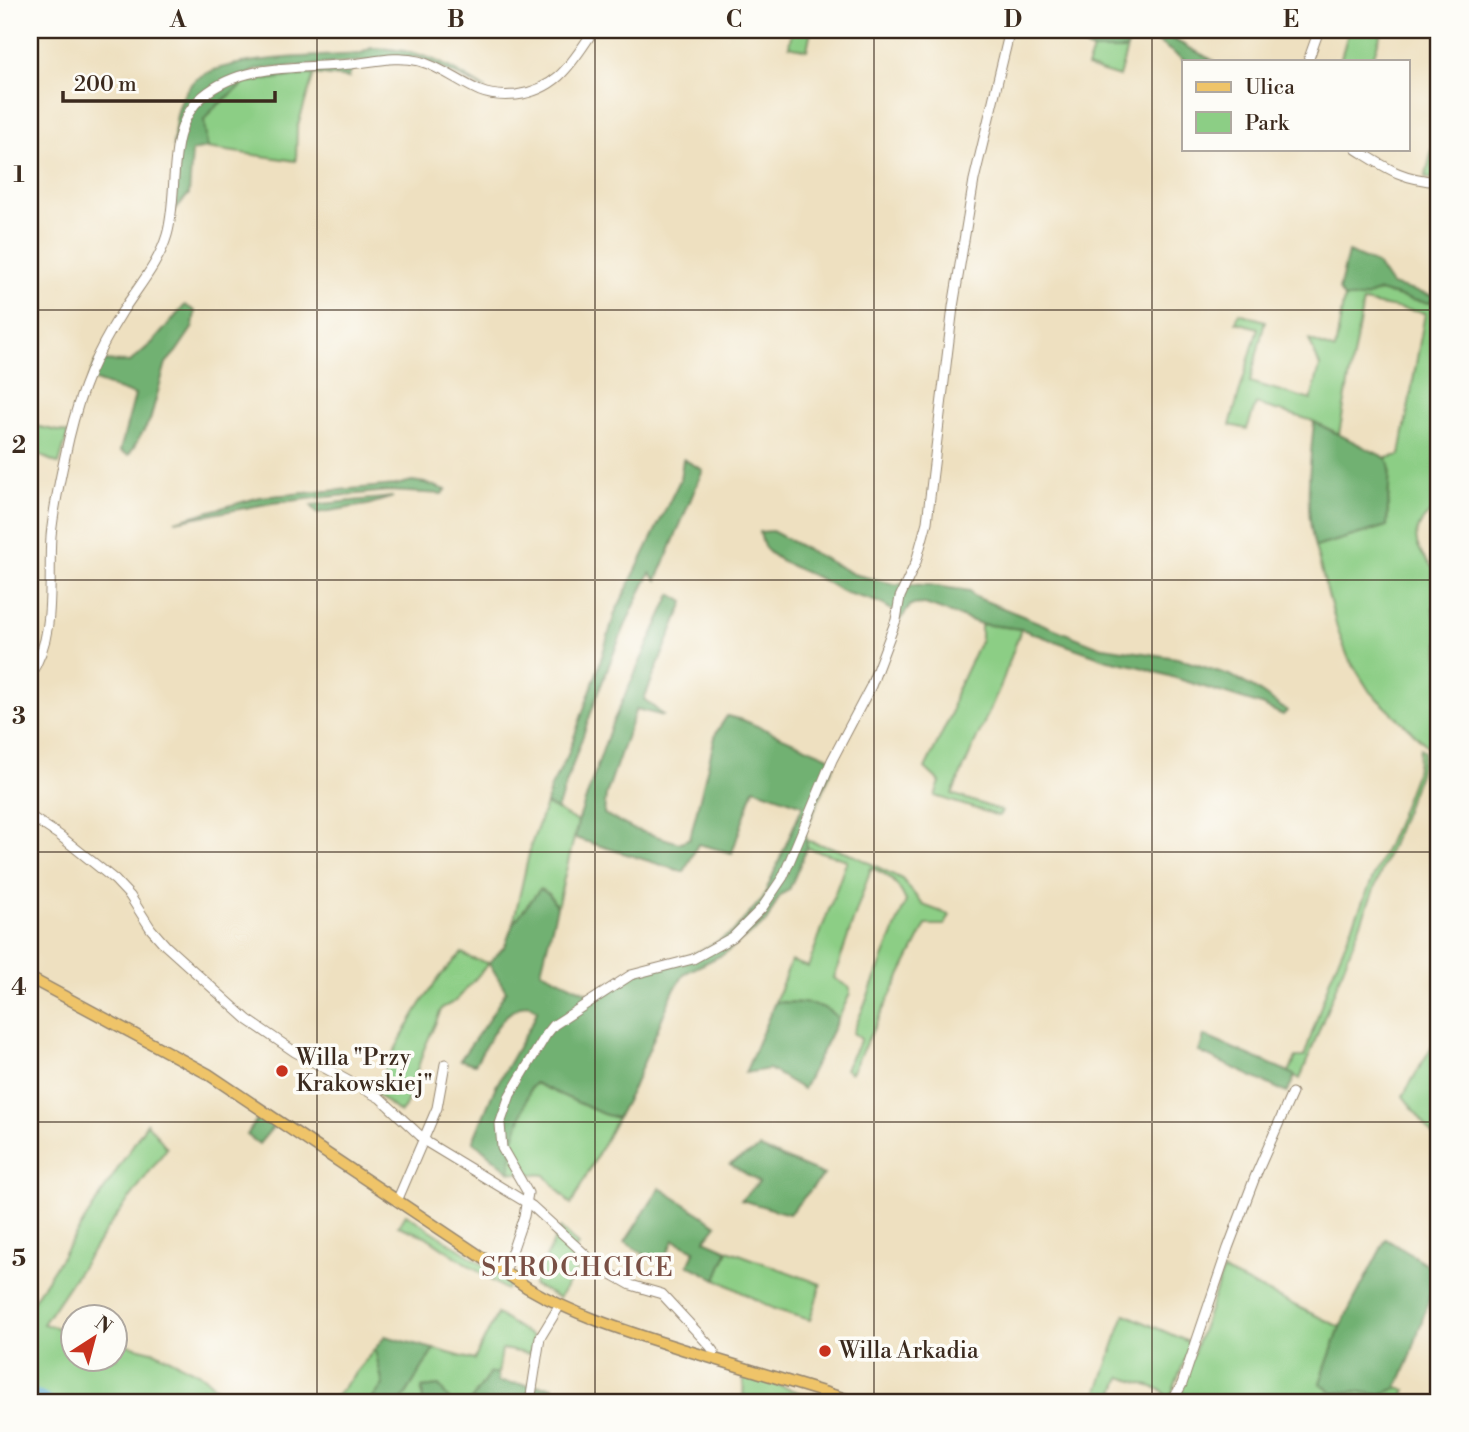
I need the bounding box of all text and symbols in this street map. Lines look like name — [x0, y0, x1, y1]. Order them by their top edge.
text: A — [169, 6, 187, 34]
text: B — [447, 6, 465, 34]
text: C — [726, 6, 742, 34]
text: D — [1004, 6, 1022, 34]
text: E — [1283, 6, 1299, 34]
scale bar — [63, 60, 275, 104]
legend — [1182, 60, 1410, 150]
text: 200 m — [74, 72, 137, 98]
text: Ulica — [1245, 75, 1295, 101]
text: Park — [1245, 111, 1290, 137]
text: 1 — [13, 161, 25, 189]
text: 2 — [12, 432, 26, 460]
text: 3 — [12, 703, 26, 731]
text: 4 — [11, 974, 27, 1002]
place label: Willa "Przy Krakowskiej" — [295, 1044, 433, 1098]
marker: Willa "Przy Krakowskiej" — [274, 1063, 290, 1079]
text: 5 — [12, 1245, 26, 1273]
district label: STROCHCICE — [481, 1252, 675, 1284]
north arrow — [60, 1302, 130, 1372]
text: N — [90, 1311, 117, 1339]
place label: Willa Arkadia — [838, 1337, 979, 1365]
marker: Willa Arkadia — [817, 1343, 833, 1359]

